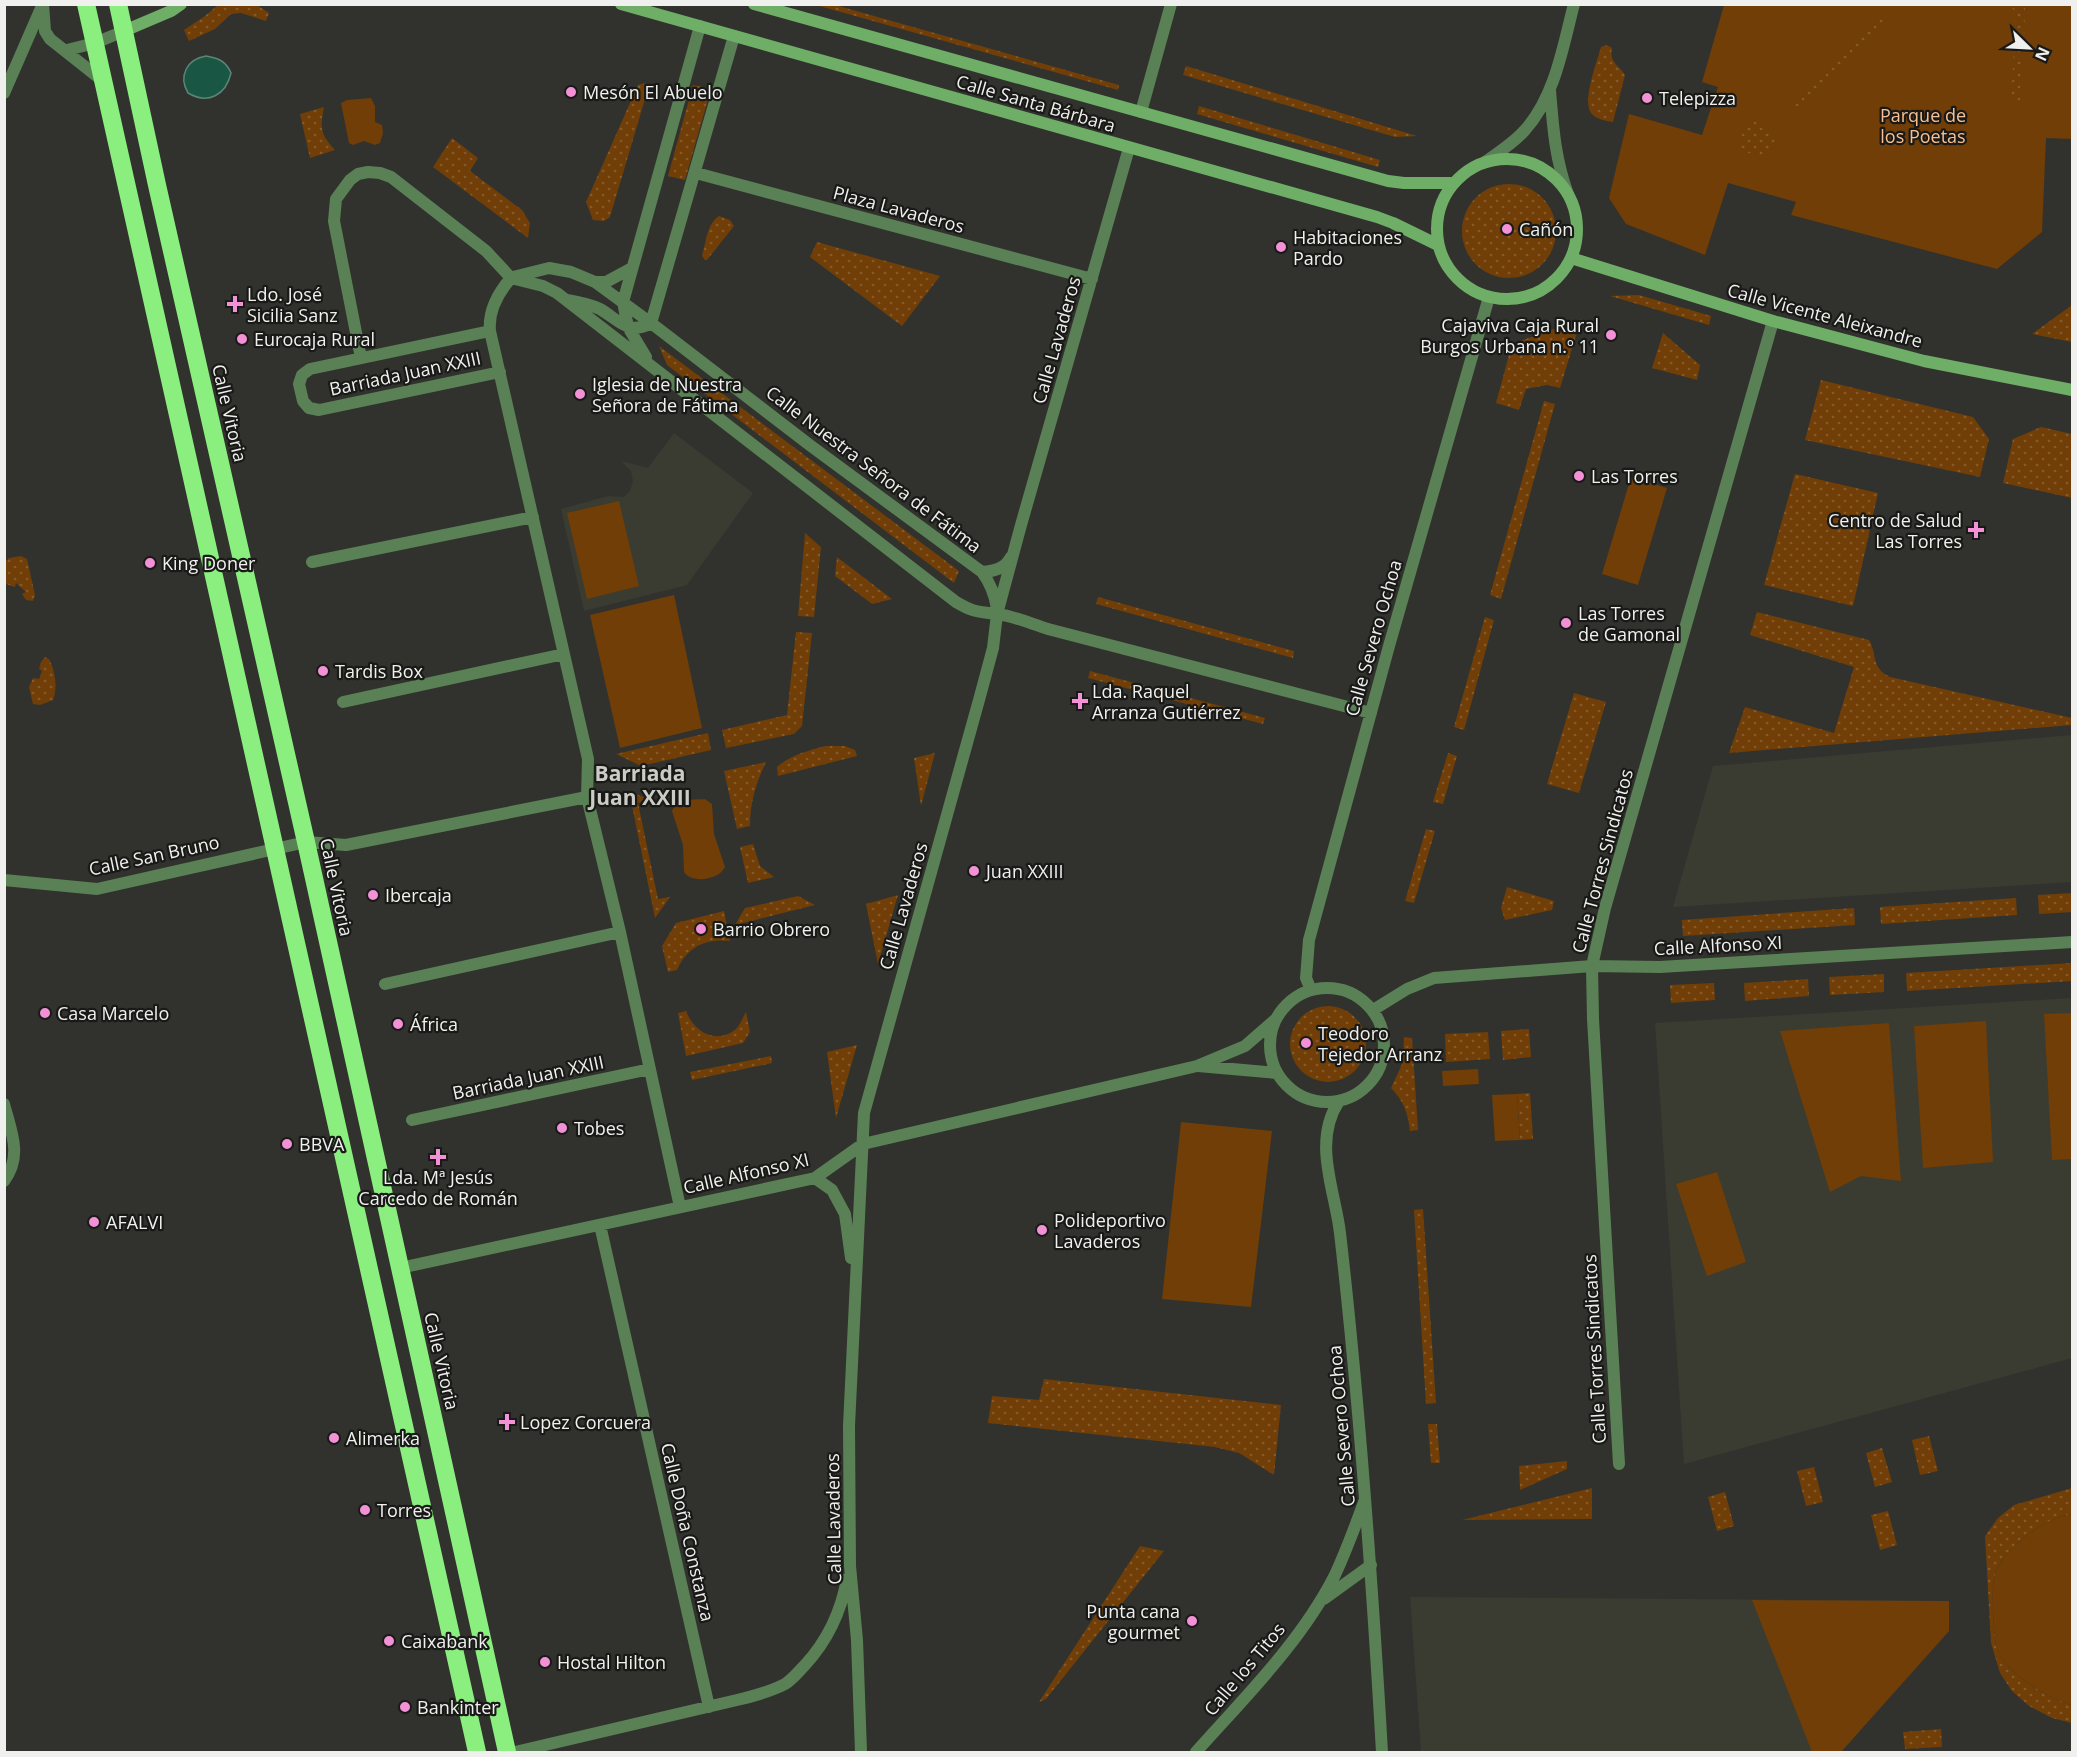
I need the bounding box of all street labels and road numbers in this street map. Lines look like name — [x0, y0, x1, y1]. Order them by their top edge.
street label: Calle Santa Bárbara — [954, 69, 1118, 137]
street label: Plaza Lavaderos — [831, 180, 967, 238]
street label: Calle Lavaderos — [1026, 273, 1086, 407]
street label: Calle Vicente Aleixandre — [1725, 277, 1925, 353]
street label: Barriada Juan XXIII — [327, 345, 483, 401]
street label: Calle Vitoria — [207, 362, 253, 464]
street label: Calle Nuestra Señora de Fátima — [762, 380, 986, 558]
street label: Calle Severo Ochoa — [1339, 557, 1407, 719]
street label: Calle Torres Sindicatos — [1566, 766, 1638, 956]
street label: Calle San Bruno — [87, 829, 221, 881]
street label: Calle Vitoria — [315, 836, 359, 938]
street label: Calle Lavaderos — [873, 839, 933, 973]
street label: Calle Alfonso XI — [1653, 930, 1783, 960]
street label: Barriada Juan XXIII — [450, 1049, 606, 1105]
street label: Calle Alfonso XI — [681, 1147, 811, 1199]
street label: Calle Torres Sindicatos — [1577, 1254, 1611, 1444]
street label: Calle Vitoria — [419, 1310, 465, 1412]
street label: Calle Severo Ochoa — [1322, 1344, 1360, 1508]
street label: Calle Doña Constanza — [656, 1440, 720, 1624]
street label: Calle Lavaderos — [820, 1453, 846, 1585]
street label: Calle los Titos — [1198, 1618, 1290, 1720]

